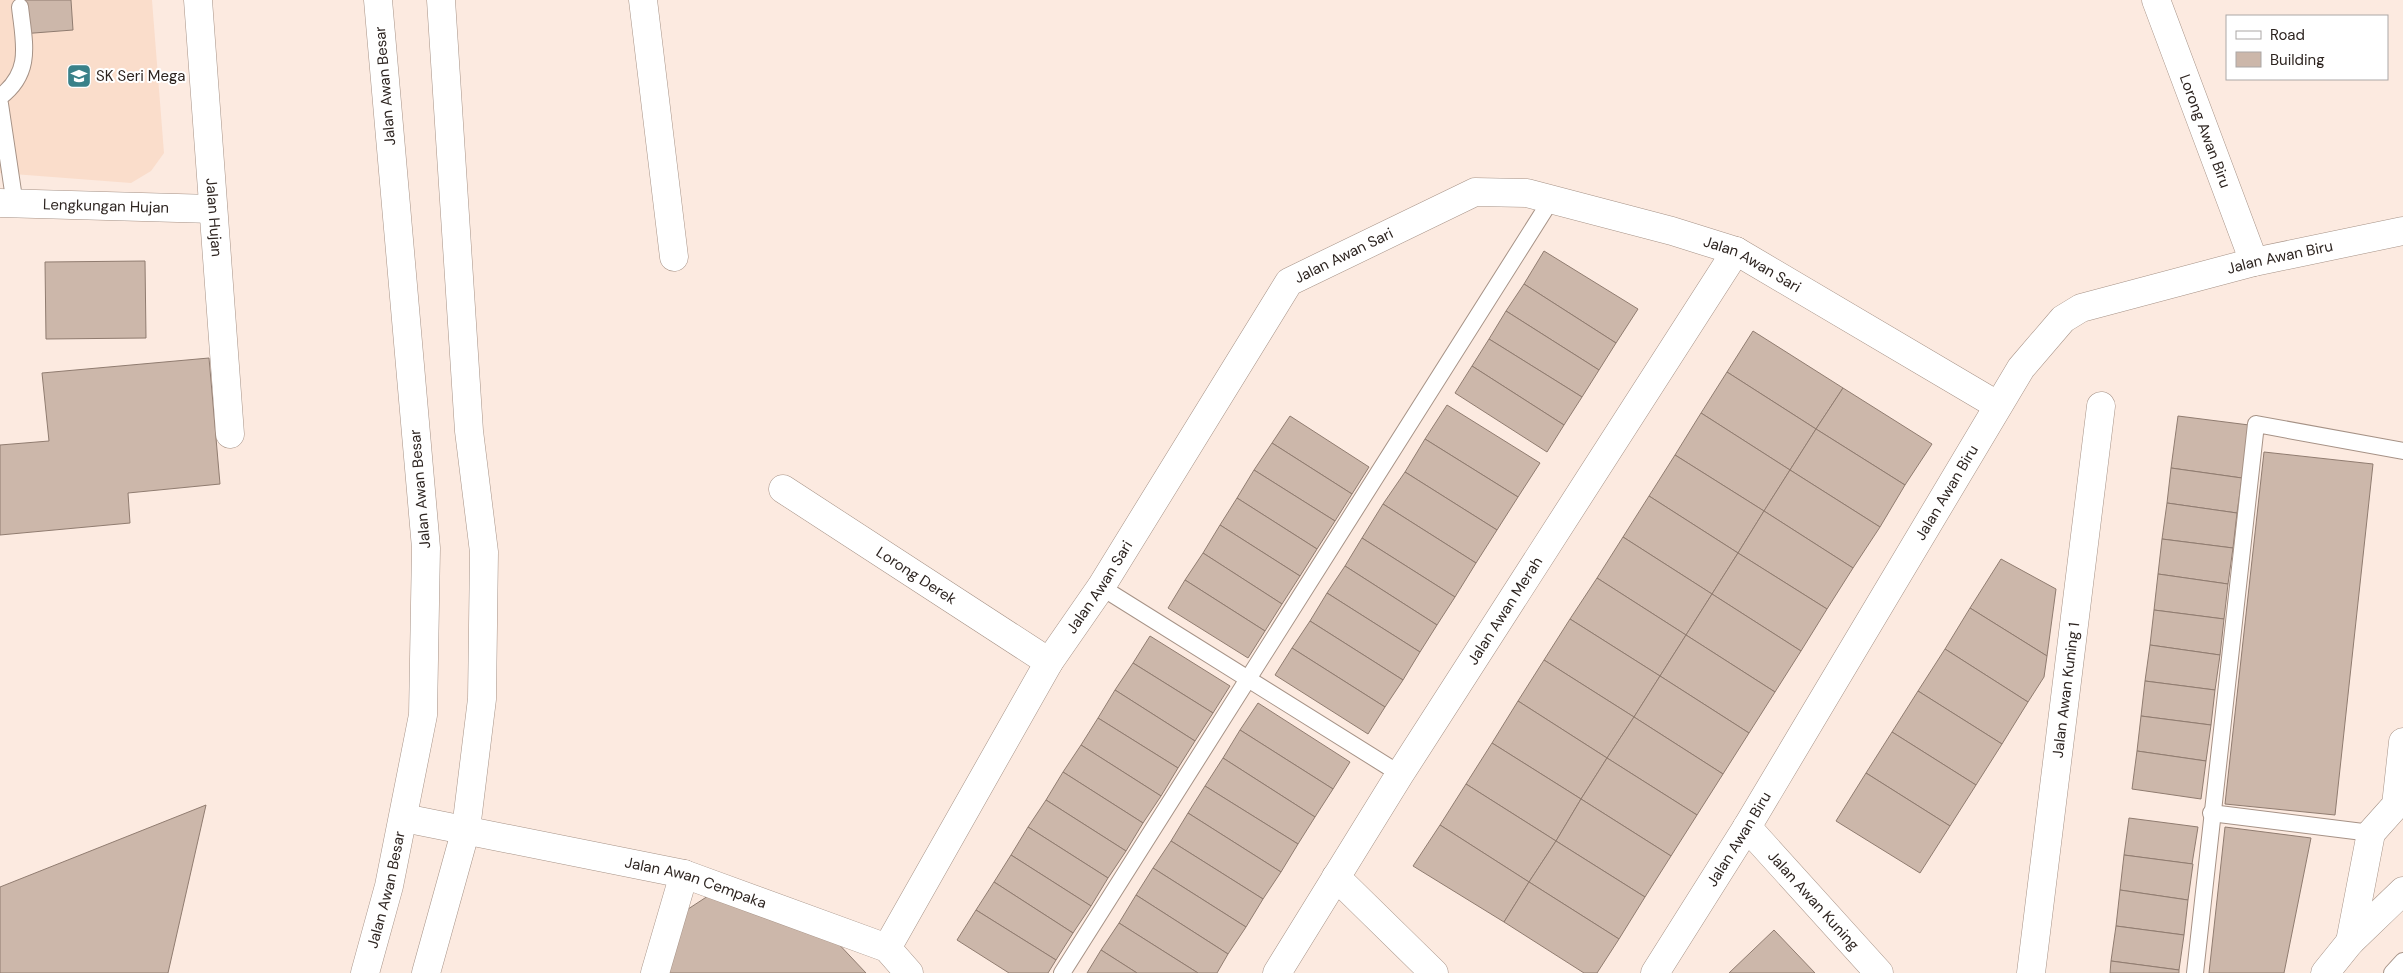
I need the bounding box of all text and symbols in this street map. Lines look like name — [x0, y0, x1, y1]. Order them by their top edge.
legend — [2226, 15, 2388, 80]
street label: Jalan Awan Besar — [370, 25, 400, 147]
text: Road — [2270, 25, 2305, 45]
text: Building — [2270, 50, 2325, 70]
school or university icon: SK Seri Mega — [66, 63, 92, 89]
place label: SK Seri Mega — [96, 66, 185, 86]
street label: Lorong Awan Biru — [2175, 71, 2235, 191]
street label: Jalan Hujan — [201, 177, 227, 258]
street label: Lengkungan Hujan — [43, 194, 169, 218]
street label: Jalan Awan Sari — [1291, 223, 1396, 288]
street label: Jalan Awan Sari — [1701, 231, 1805, 297]
street label: Jalan Awan Biru — [2225, 236, 2335, 279]
street label: Jalan Awan Besar — [405, 428, 435, 550]
street label: Jalan Awan Biru — [1910, 441, 1983, 544]
street label: Jalan Awan Sari — [1062, 537, 1137, 638]
street label: Lorong Derek — [872, 542, 961, 609]
street label: Jalan Awan Merah — [1463, 553, 1547, 669]
street label: Jalan Awan Kuning 1 — [2048, 621, 2084, 759]
street label: Jalan Awan Biru — [1702, 788, 1776, 890]
street label: Jalan Awan Besar — [362, 829, 410, 951]
street label: Jalan Awan Kuning — [1763, 846, 1864, 954]
street label: Jalan Awan Cempaka — [623, 852, 769, 913]

